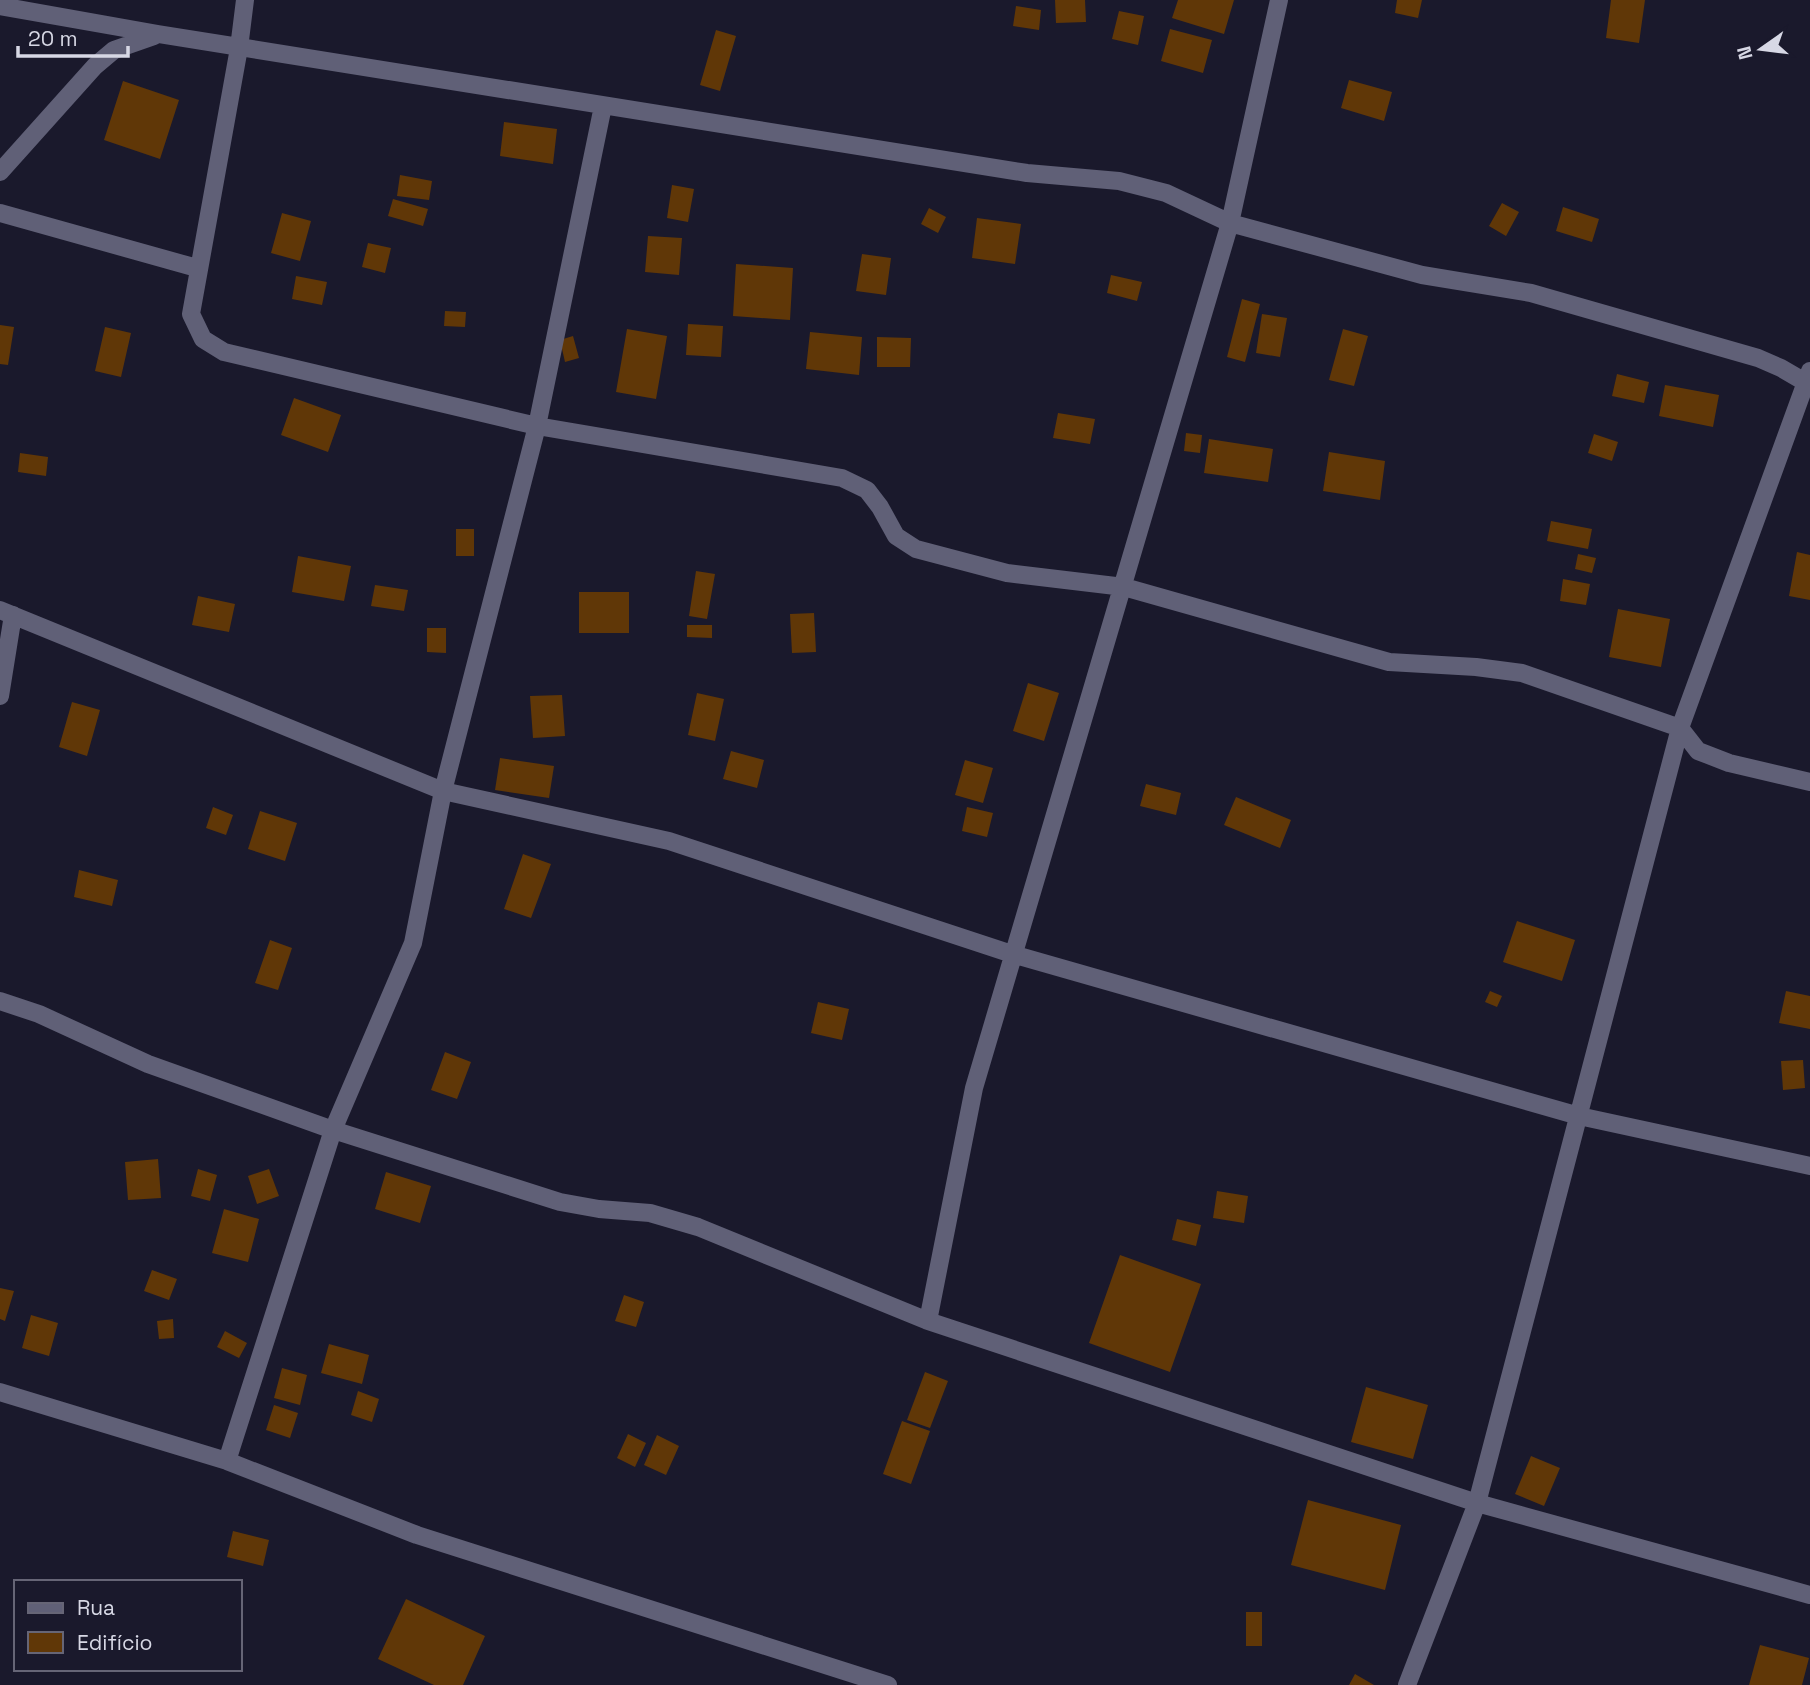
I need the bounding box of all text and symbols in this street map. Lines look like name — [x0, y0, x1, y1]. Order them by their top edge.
scale bar — [18, 14, 128, 58]
north arrow — [1726, 14, 1796, 84]
text: 20 m — [28, 25, 78, 52]
text: N — [1731, 44, 1759, 62]
legend — [14, 1580, 242, 1671]
text: Rua — [77, 1594, 115, 1621]
text: Edifício — [77, 1629, 153, 1656]

